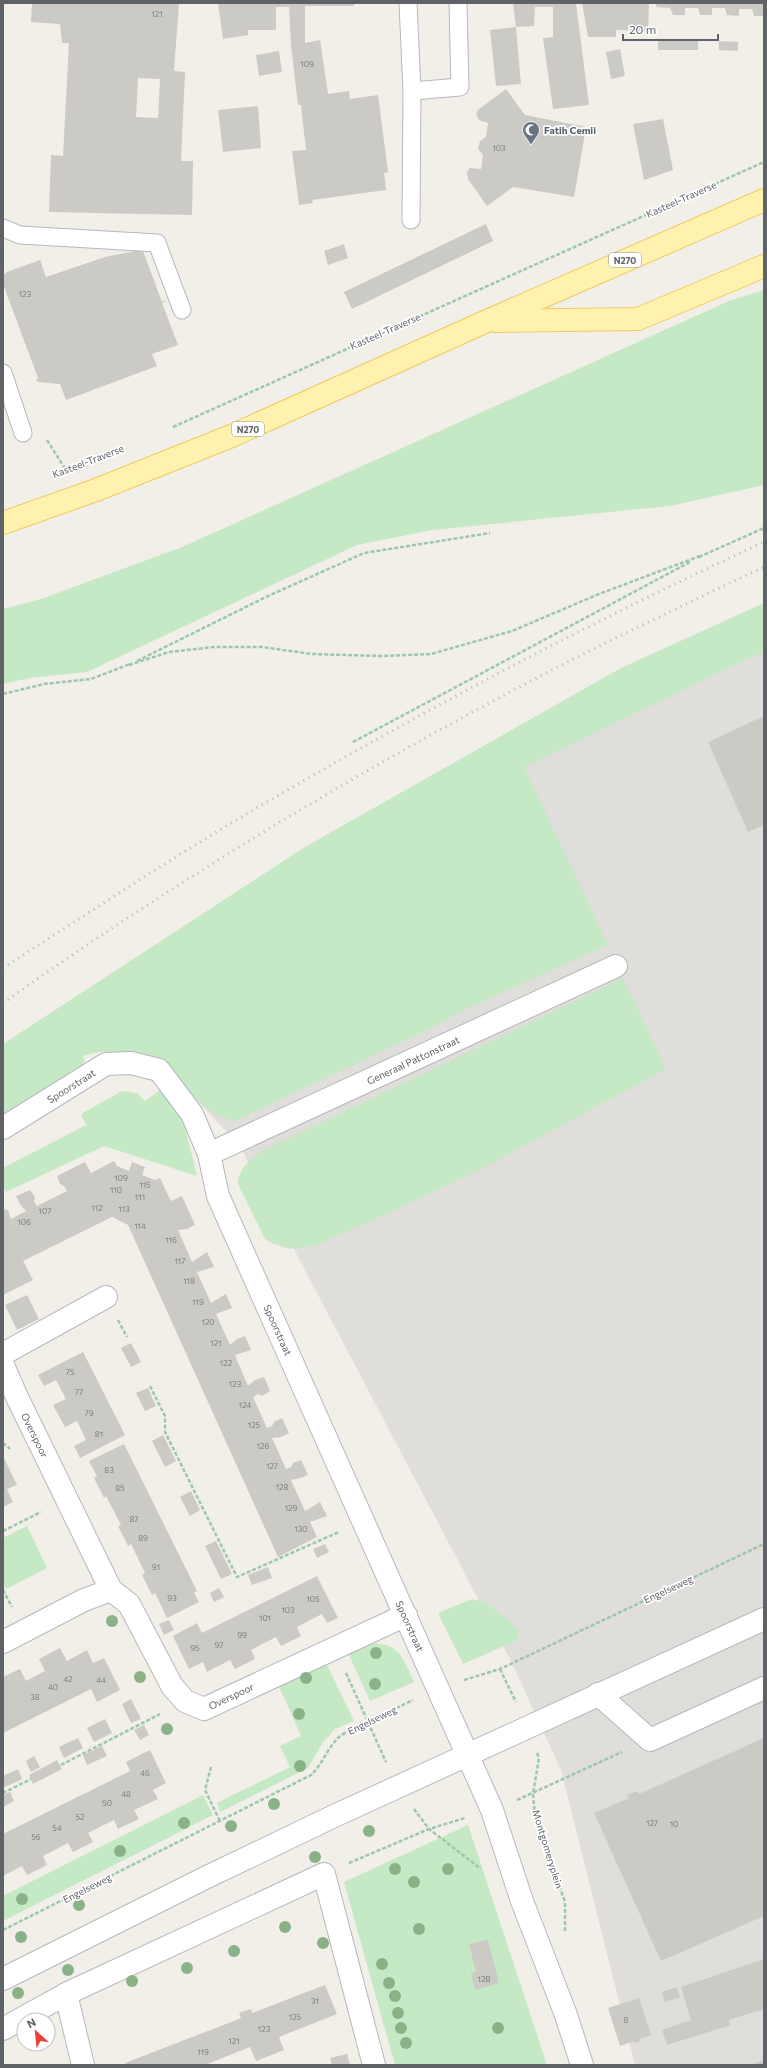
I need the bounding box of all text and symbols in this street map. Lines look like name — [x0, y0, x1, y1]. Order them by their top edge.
house number: 121 — [151, 9, 163, 19]
scale bar — [623, 16, 718, 42]
text: 20 m — [629, 22, 656, 36]
house number: 109 — [300, 59, 314, 69]
mosque icon: Fatih Cemii — [521, 120, 541, 145]
place label: Fatih Cemii — [544, 124, 596, 136]
house number: 103 — [492, 143, 506, 153]
street label: Kasteel-Traverse — [644, 178, 718, 220]
road number: N270 — [609, 253, 641, 267]
house number: 123 — [19, 289, 32, 299]
street label: Kasteel-Traverse — [348, 310, 422, 352]
road number: N270 — [232, 422, 264, 436]
street label: Kasteel-Traverse — [51, 442, 125, 480]
street label: Generaal Pattonstraat — [365, 1033, 461, 1087]
street label: Spoorstraat — [45, 1066, 97, 1106]
house number: 109 — [114, 1173, 128, 1183]
house number: 115 — [139, 1180, 151, 1190]
house number: 110 — [110, 1185, 122, 1195]
house number: 111 — [135, 1192, 145, 1202]
house number: 112 — [91, 1203, 103, 1213]
house number: 113 — [118, 1204, 130, 1214]
house number: 107 — [39, 1206, 51, 1216]
house number: 106 — [17, 1217, 31, 1227]
house number: 114 — [134, 1221, 146, 1231]
house number: 116 — [165, 1235, 177, 1245]
house number: 117 — [174, 1256, 186, 1266]
house number: 118 — [183, 1276, 195, 1286]
house number: 119 — [192, 1297, 204, 1307]
street label: Spoorstraat — [261, 1303, 295, 1357]
house number: 120 — [201, 1317, 215, 1327]
house number: 121 — [210, 1338, 222, 1348]
house number: 122 — [220, 1358, 233, 1368]
house number: 75 — [66, 1367, 75, 1377]
house number: 123 — [229, 1379, 242, 1389]
house number: 77 — [75, 1387, 83, 1397]
house number: 124 — [239, 1400, 251, 1410]
house number: 79 — [84, 1408, 94, 1418]
street label: Overspoor — [19, 1411, 51, 1459]
house number: 125 — [248, 1420, 261, 1430]
house number: 81 — [95, 1429, 103, 1439]
house number: 126 — [257, 1441, 269, 1451]
house number: 127 — [266, 1461, 278, 1471]
house number: 83 — [104, 1465, 114, 1475]
house number: 128 — [276, 1482, 288, 1492]
house number: 85 — [115, 1483, 125, 1493]
house number: 129 — [285, 1503, 297, 1513]
house number: 87 — [129, 1514, 139, 1524]
house number: 130 — [294, 1524, 308, 1534]
house number: 89 — [138, 1533, 148, 1543]
house number: 91 — [152, 1562, 160, 1572]
street label: Engelseweg — [641, 1572, 695, 1606]
house number: 93 — [167, 1593, 177, 1603]
house number: 105 — [306, 1594, 320, 1604]
street label: Spoorstraat — [393, 1599, 427, 1653]
house number: 103 — [281, 1605, 295, 1615]
house number: 101 — [259, 1613, 271, 1623]
house number: 99 — [237, 1630, 247, 1640]
house number: 97 — [214, 1640, 224, 1650]
house number: 95 — [190, 1643, 200, 1653]
house number: 42 — [63, 1674, 73, 1684]
house number: 44 — [96, 1675, 106, 1685]
street label: Overspoor — [206, 1680, 256, 1712]
house number: 40 — [48, 1682, 58, 1692]
house number: 38 — [30, 1692, 40, 1702]
street label: Engelseweg — [346, 1703, 399, 1737]
house number: 46 — [140, 1768, 150, 1778]
house number: 48 — [121, 1789, 131, 1799]
house number: 50 — [102, 1798, 112, 1808]
street label: Montgomeryplein — [530, 1808, 566, 1890]
house number: 52 — [75, 1812, 85, 1822]
house number: 127 — [646, 1818, 658, 1828]
house number: 10 — [670, 1819, 678, 1829]
house number: 54 — [52, 1823, 62, 1833]
house number: 56 — [31, 1832, 41, 1842]
street label: Engelseweg — [61, 1870, 114, 1905]
house number: 12B — [477, 1974, 491, 1984]
house number: 31 — [311, 1996, 319, 2006]
north arrow — [16, 2012, 56, 2052]
house number: 125 — [289, 2012, 302, 2022]
text: N — [25, 2015, 38, 2030]
house number: 8 — [624, 2015, 629, 2025]
house number: 123 — [258, 2024, 271, 2034]
house number: 121 — [228, 2036, 240, 2046]
house number: 119 — [197, 2047, 209, 2057]

